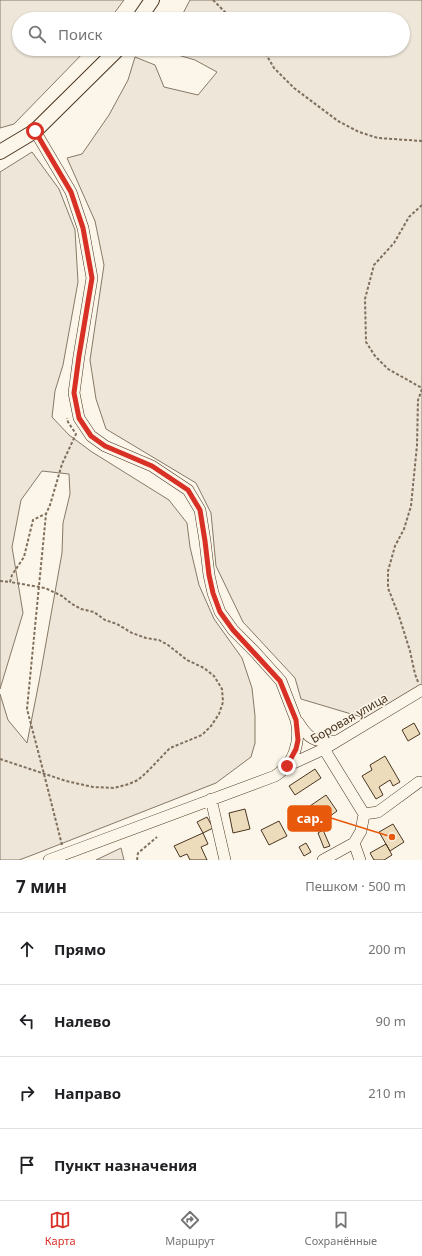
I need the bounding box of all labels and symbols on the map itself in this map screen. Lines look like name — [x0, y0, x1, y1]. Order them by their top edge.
route start — [26, 122, 44, 140]
street label: Боровая улица — [307, 689, 391, 747]
route end — [278, 757, 296, 775]
callout: сар. — [288, 806, 331, 831]
text: сар. — [297, 809, 323, 827]

